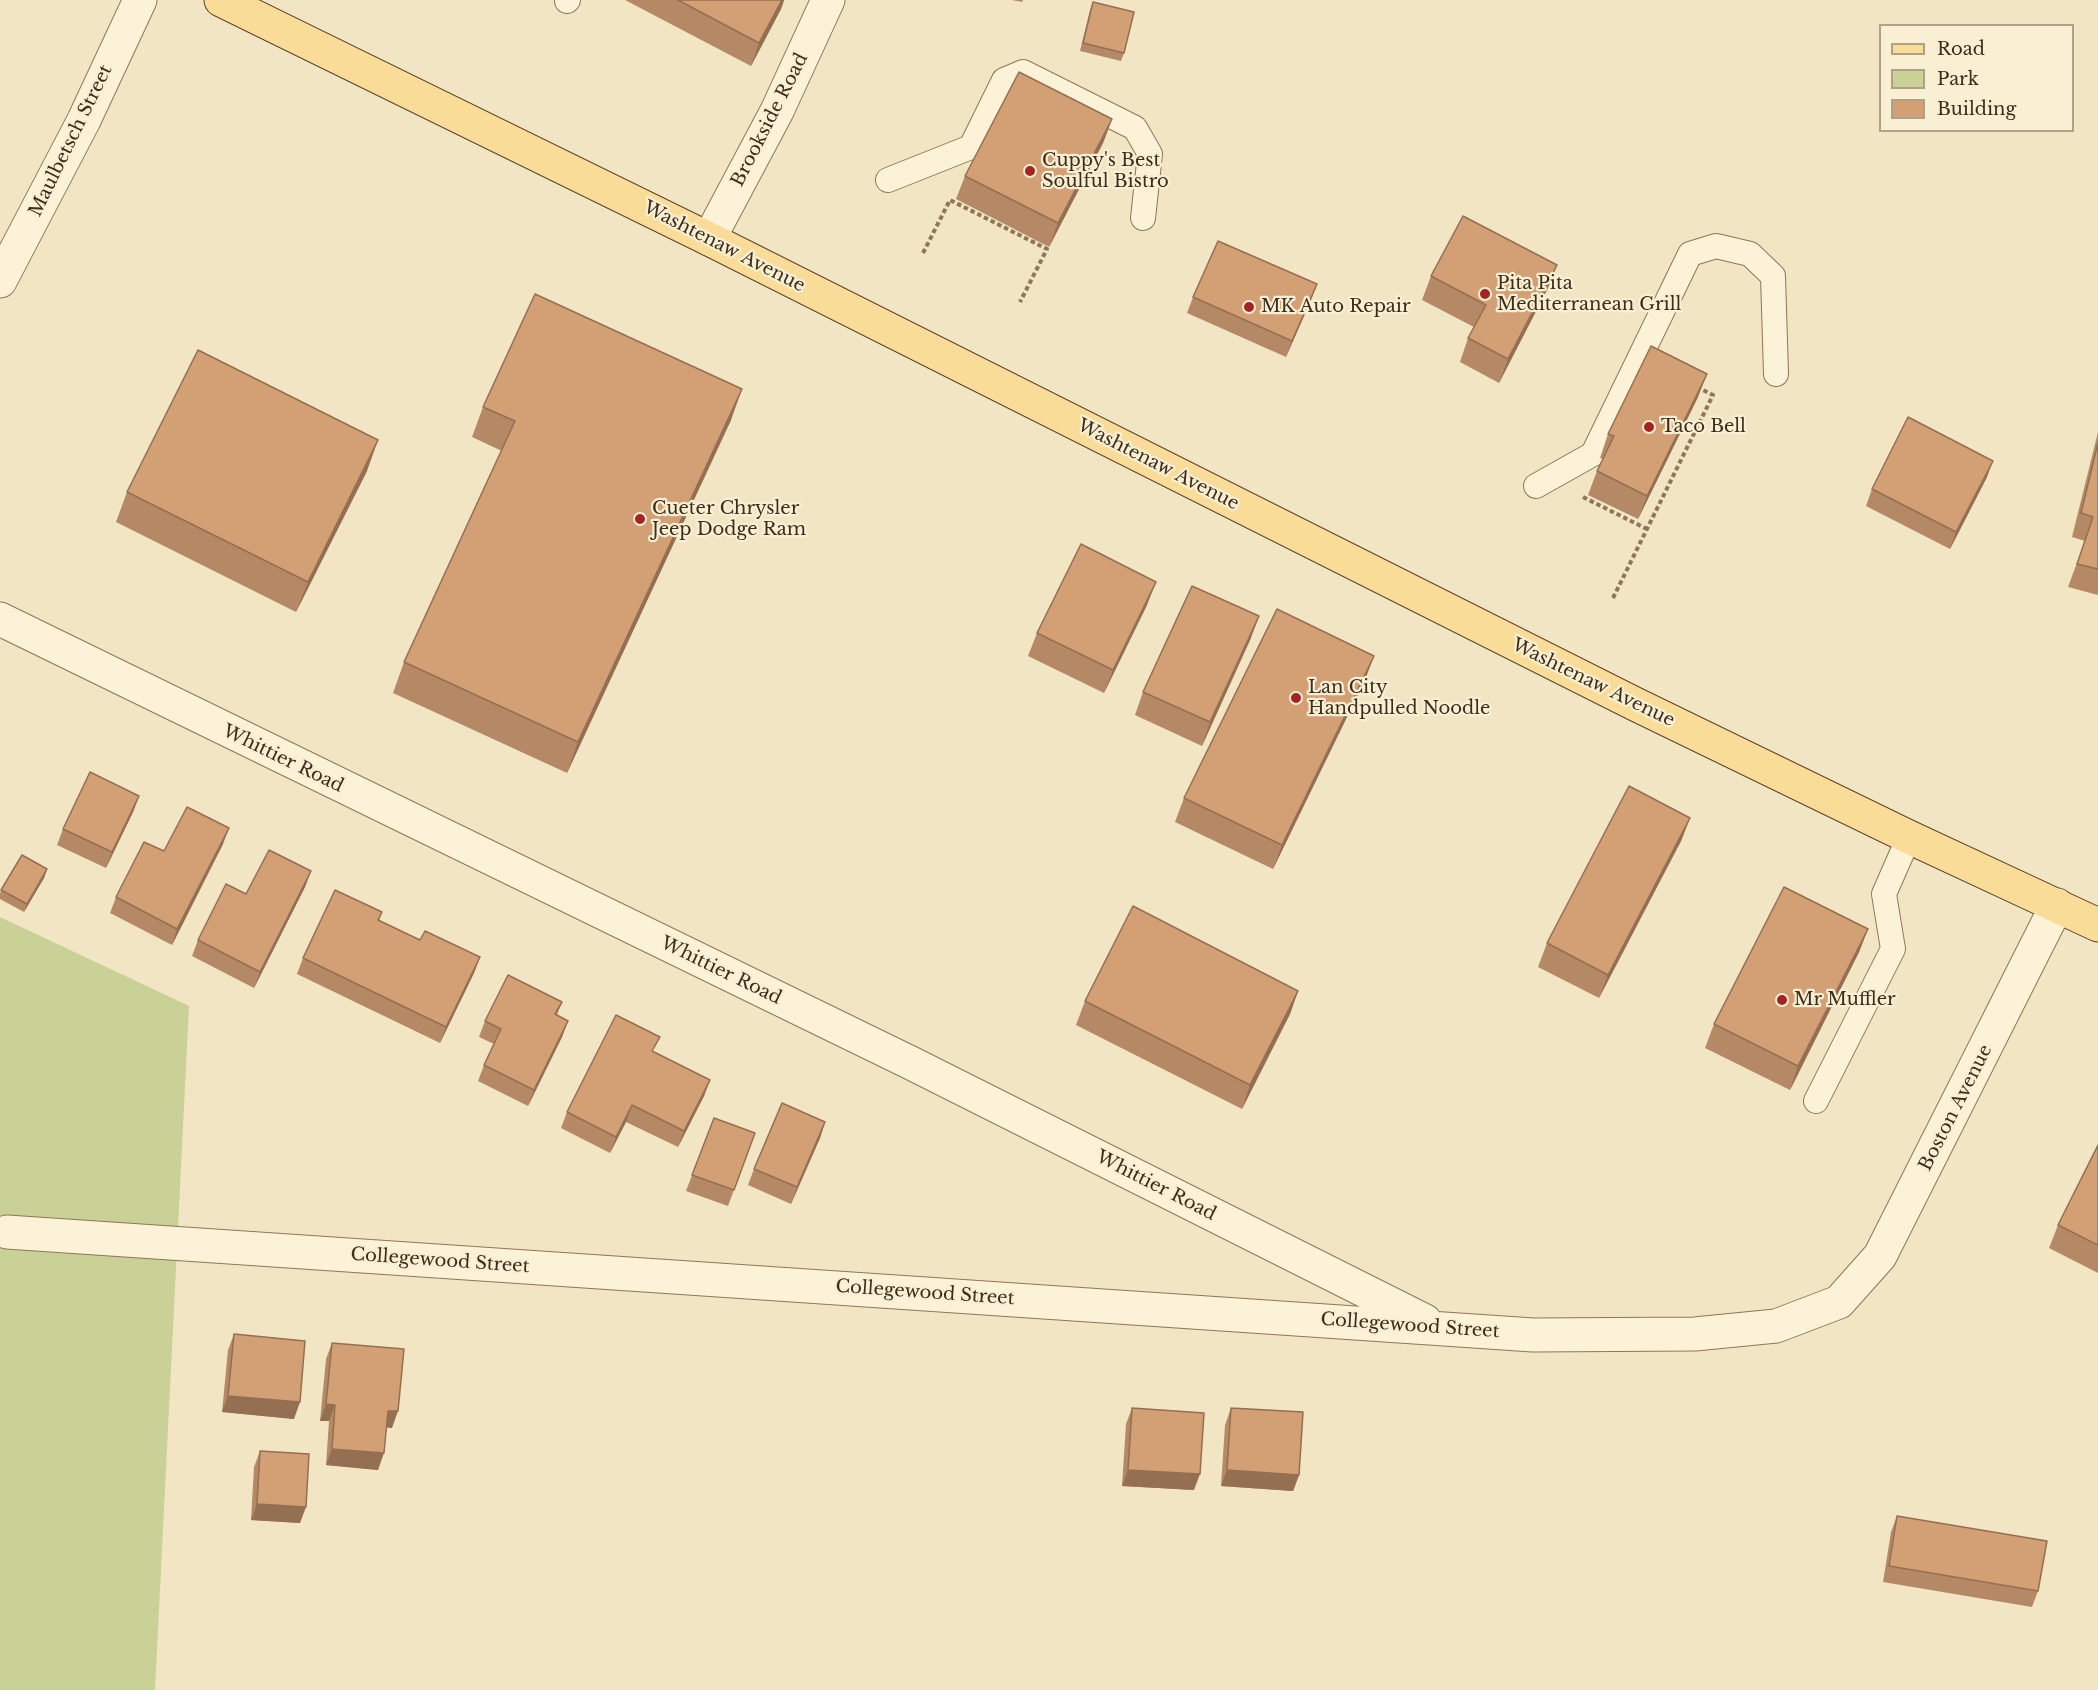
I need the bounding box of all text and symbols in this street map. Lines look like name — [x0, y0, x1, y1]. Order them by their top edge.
legend — [1879, 24, 2074, 132]
text: Road — [1937, 38, 1985, 60]
street label: Brookside Road — [727, 50, 813, 190]
street label: Maulbetsch Street — [25, 62, 117, 220]
text: Park — [1937, 68, 1979, 90]
text: Building — [1937, 98, 2016, 120]
place label: Cuppy's Best Soulful Bistro — [1042, 150, 1169, 192]
marker: Cuppy's Best Soulful Bistro — [1023, 164, 1037, 178]
street label: Washtenaw Avenue — [640, 197, 808, 297]
place label: Pita Pita Mediterranean Grill — [1497, 273, 1681, 316]
marker: Pita Pita Mediterranean Grill — [1478, 287, 1492, 301]
place label: MK Auto Repair — [1261, 296, 1411, 318]
marker: MK Auto Repair — [1242, 300, 1256, 314]
street label: Washtenaw Avenue — [1074, 415, 1242, 515]
place label: Taco Bell — [1661, 416, 1746, 438]
marker: Taco Bell — [1642, 420, 1656, 434]
place label: Cueter Chrysler Jeep Dodge Ram — [652, 498, 806, 540]
marker: Cueter Chrysler Jeep Dodge Ram — [633, 512, 647, 526]
street label: Washtenaw Avenue — [1508, 634, 1678, 732]
place label: Lan City Handpulled Noodle — [1308, 677, 1490, 720]
marker: Lan City Handpulled Noodle — [1289, 691, 1303, 705]
street label: Whittier Road — [219, 720, 347, 798]
street label: Whittier Road — [657, 932, 785, 1010]
place label: Mr Muffler — [1794, 989, 1896, 1011]
marker: Mr Muffler — [1775, 993, 1789, 1007]
street label: Boston Avenue — [1915, 1041, 1997, 1175]
street label: Whittier Road — [1092, 1146, 1220, 1226]
street label: Collegewood Street — [350, 1244, 530, 1278]
street label: Collegewood Street — [835, 1276, 1015, 1310]
street label: Collegewood Street — [1320, 1309, 1500, 1343]

